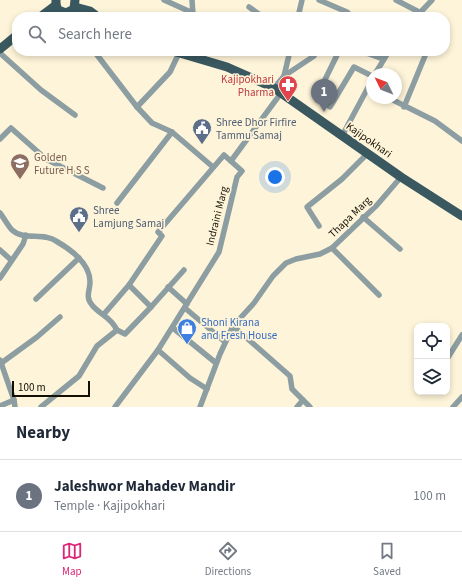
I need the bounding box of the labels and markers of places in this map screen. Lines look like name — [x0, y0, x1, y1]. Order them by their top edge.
place label: Kajipokhari Pharma — [221, 72, 274, 100]
pharmacy icon: Kajipokhari Pharma — [277, 74, 299, 102]
pin: 1 — [311, 79, 337, 112]
place label: Shree Dhor Firfire Tammu Samaj — [216, 115, 297, 143]
public building icon: Shree Dhor Firfire Tammu Samaj — [191, 117, 213, 145]
place label: Golden Future H S S — [34, 150, 90, 178]
school or university icon: Golden Future H S S — [9, 152, 31, 180]
place label: Shree Lamjung Samaj — [93, 203, 164, 231]
public building icon: Shree Lamjung Samaj — [68, 205, 90, 233]
place label: Shoni Kirana and Fresh House — [201, 315, 278, 343]
shop icon: Shoni Kirana and Fresh House — [176, 317, 198, 345]

